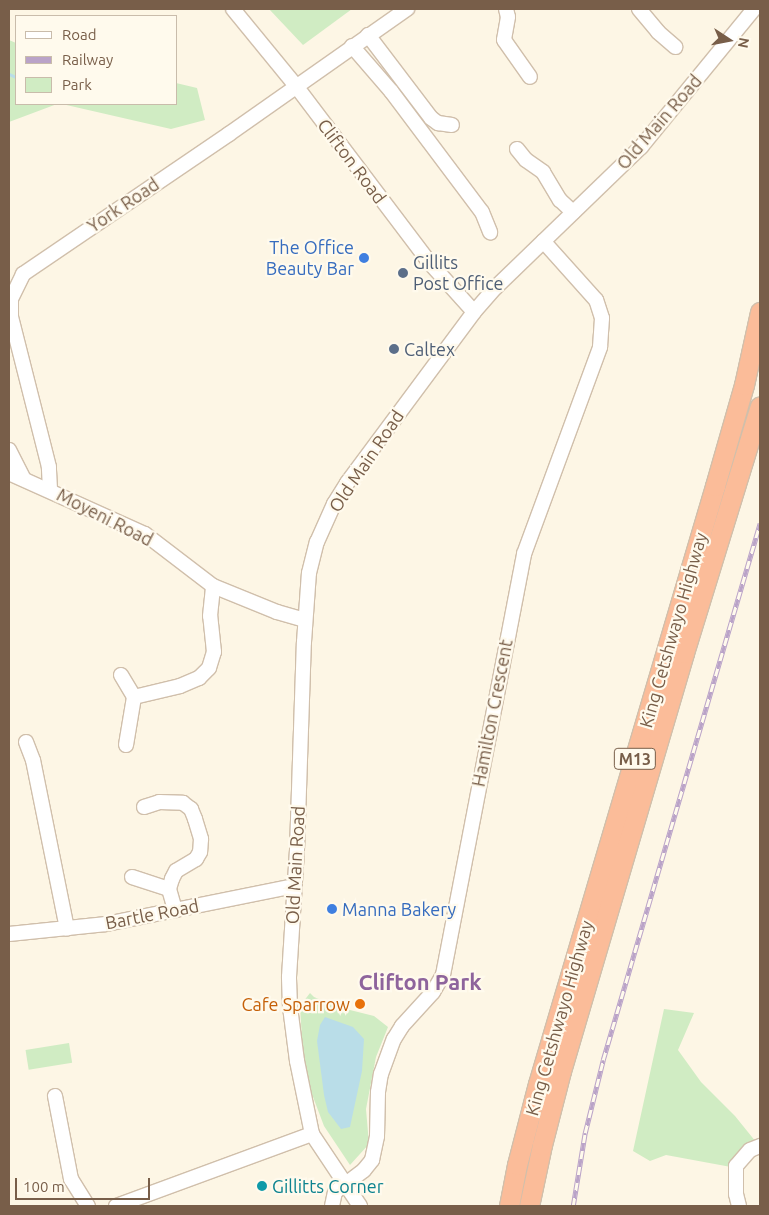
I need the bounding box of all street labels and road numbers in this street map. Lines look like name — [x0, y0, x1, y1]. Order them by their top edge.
street label: Old Main Road — [612, 70, 706, 174]
street label: Clifton Road — [313, 114, 391, 208]
street label: York Road — [83, 173, 163, 237]
street label: Old Main Road — [324, 406, 408, 516]
street label: Moyeni Road — [53, 484, 157, 550]
street label: King Cetshwayo Highway — [635, 530, 711, 730]
street label: Hamilton Crescent — [467, 638, 517, 788]
road number: M13 — [614, 746, 656, 772]
street label: Old Main Road — [281, 805, 309, 925]
street label: Bartle Road — [103, 894, 201, 934]
street label: King Cetshwayo Highway — [521, 918, 597, 1118]

